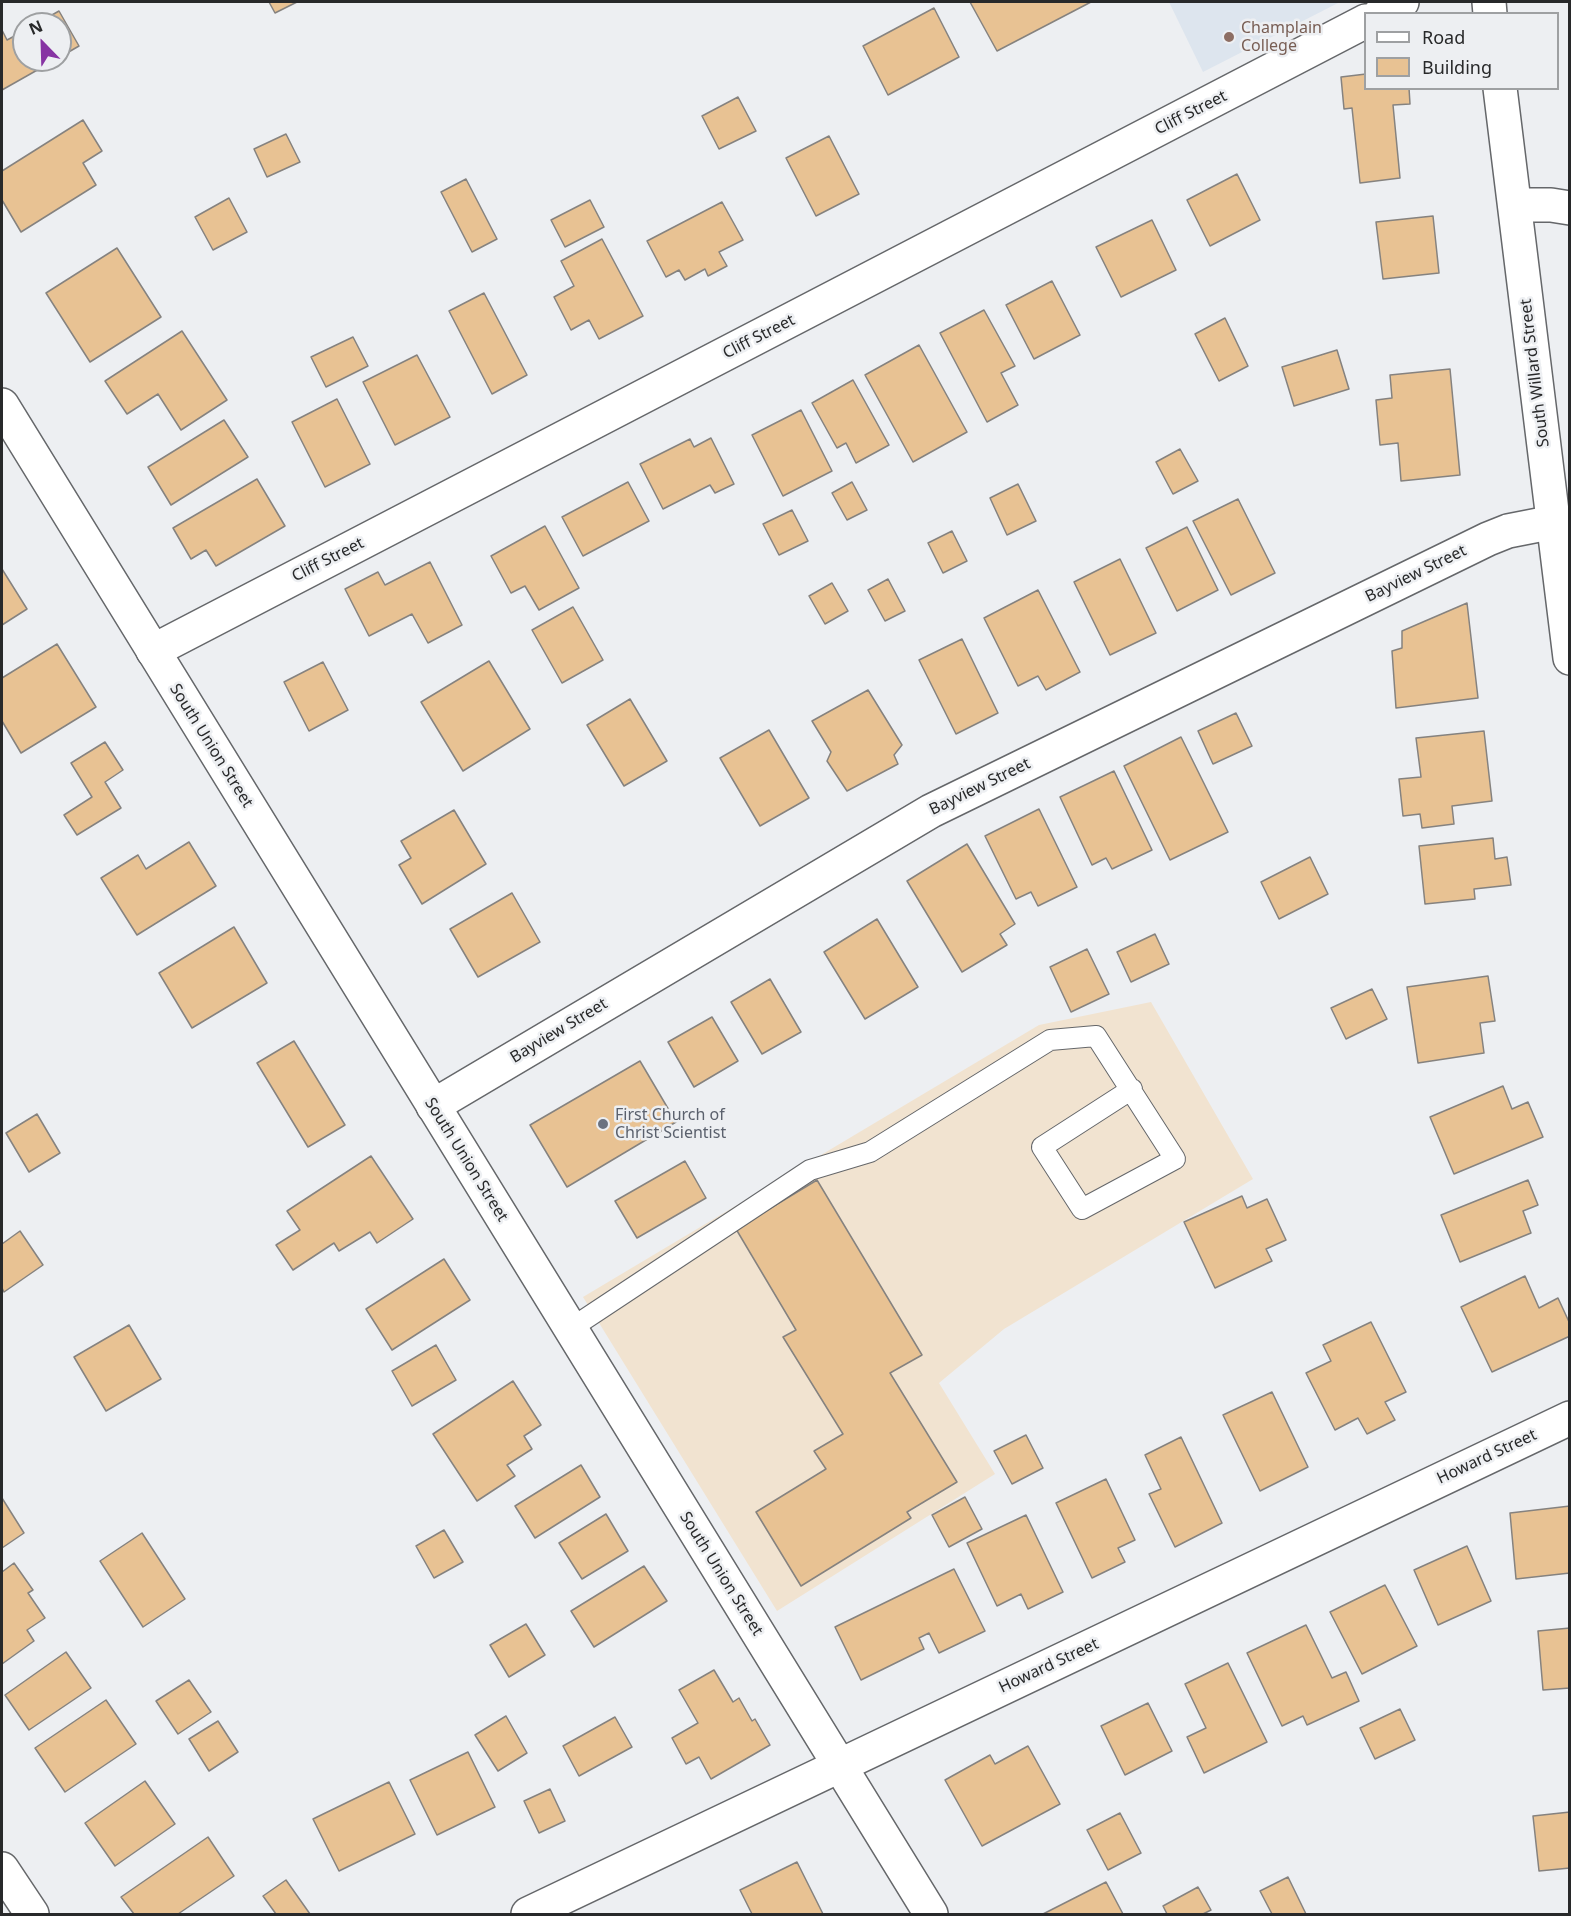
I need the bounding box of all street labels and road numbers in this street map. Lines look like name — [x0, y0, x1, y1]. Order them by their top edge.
street label: Cliff Street — [1152, 87, 1230, 139]
street label: South Willard Street — [1516, 298, 1554, 448]
street label: Cliff Street — [720, 311, 798, 363]
street label: Cliff Street — [289, 534, 367, 586]
street label: Bayview Street — [1362, 541, 1470, 607]
street label: South Union Street — [165, 681, 257, 811]
street label: Bayview Street — [926, 754, 1034, 820]
street label: Bayview Street — [507, 994, 611, 1068]
street label: South Union Street — [420, 1095, 512, 1225]
street label: Howard Street — [1434, 1426, 1540, 1488]
street label: South Union Street — [675, 1509, 767, 1639]
street label: Howard Street — [996, 1635, 1102, 1697]

